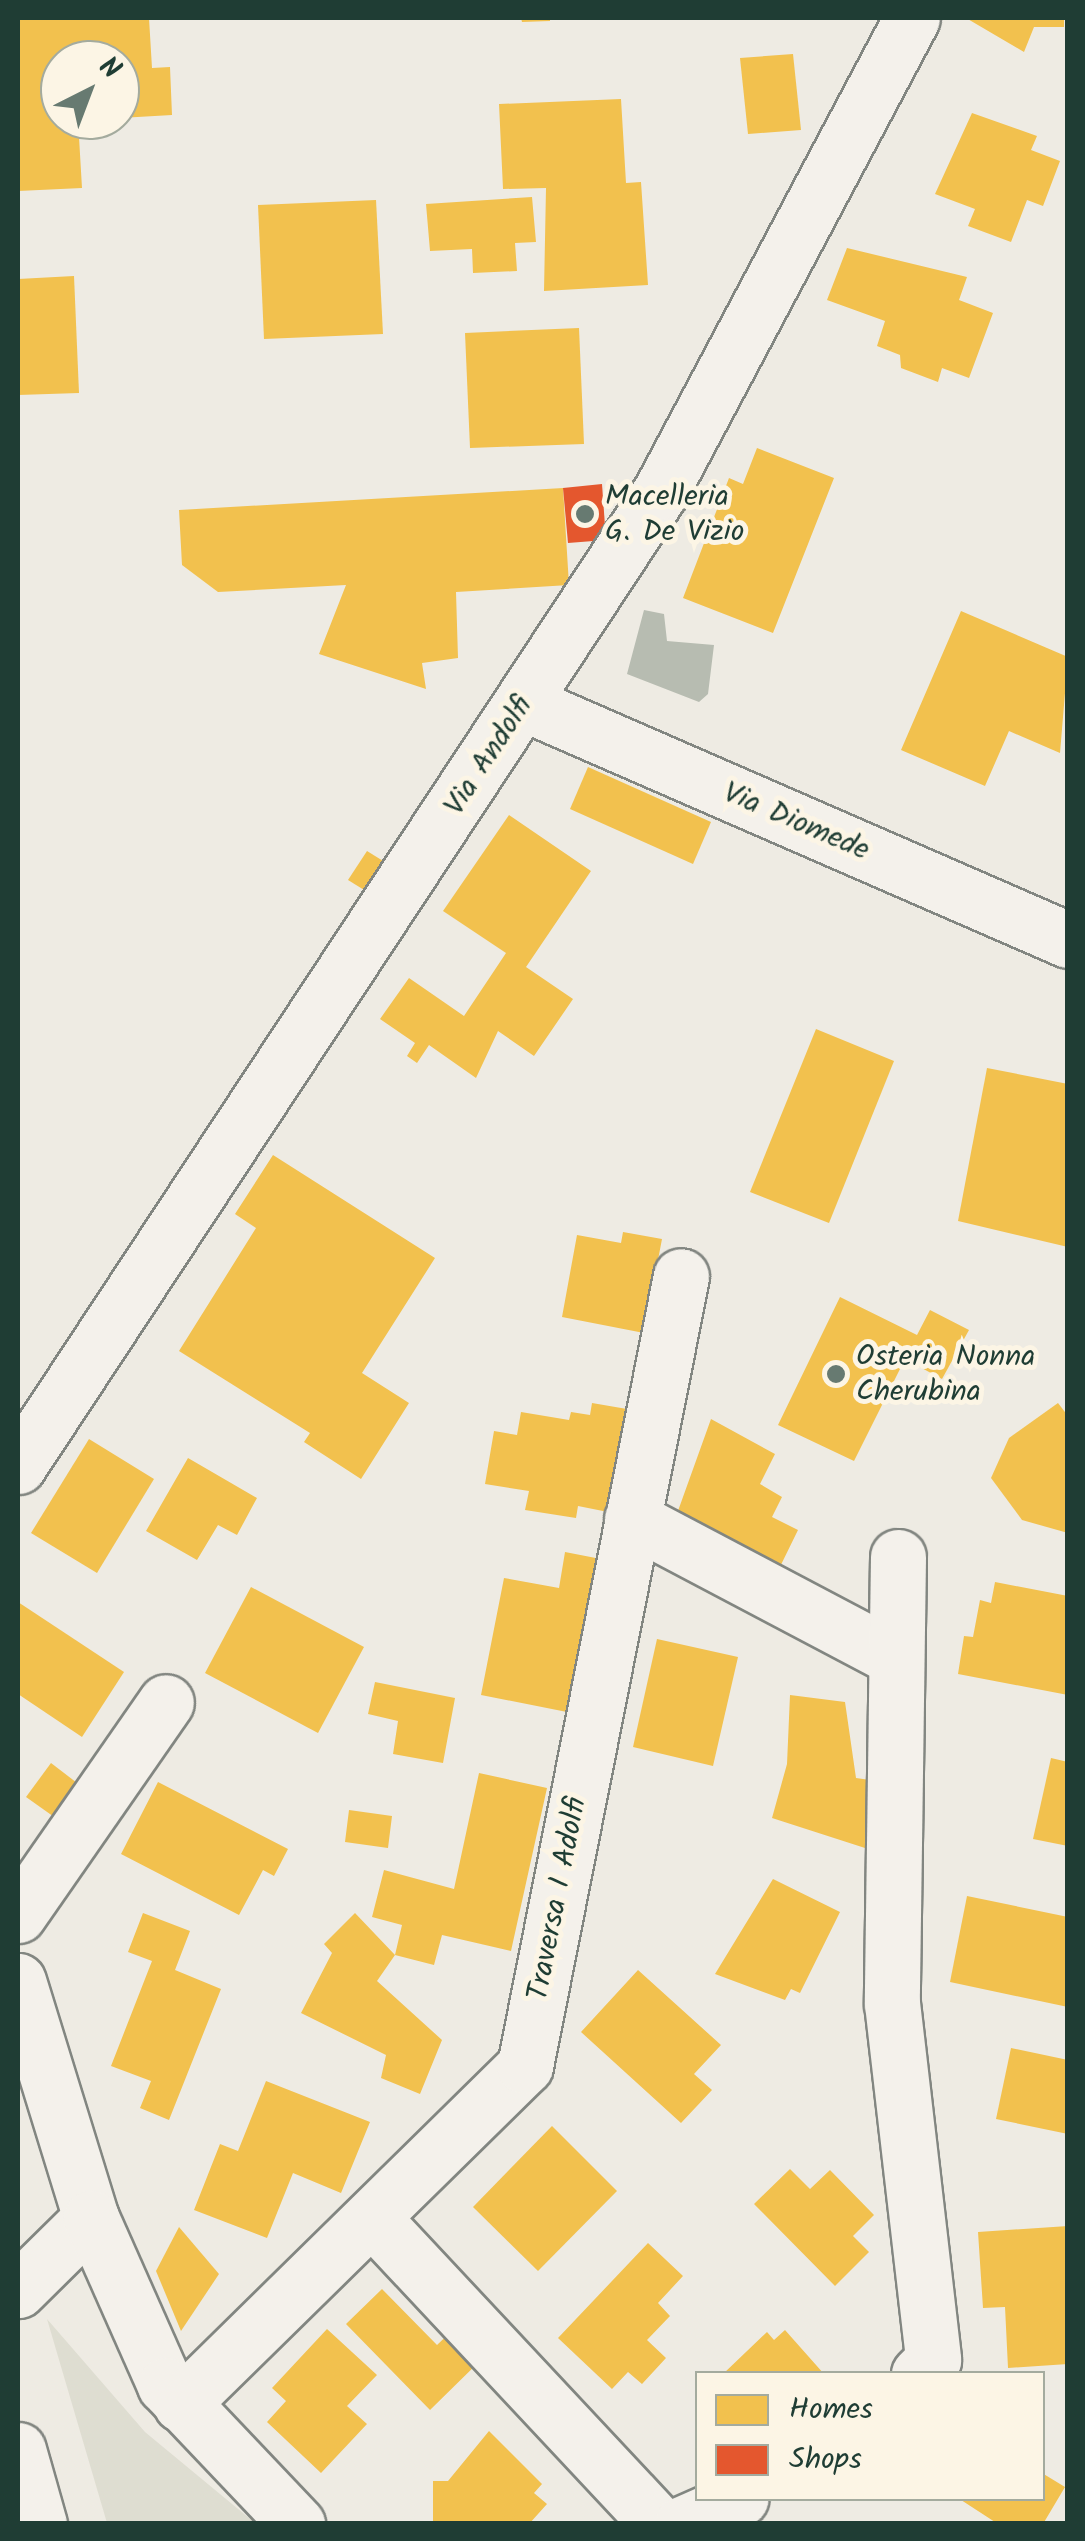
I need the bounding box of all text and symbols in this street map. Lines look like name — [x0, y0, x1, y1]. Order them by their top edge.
north arrow — [40, 40, 140, 140]
text: N — [87, 46, 131, 91]
place label: Macelleria G. De Vizio — [605, 479, 744, 550]
marker: Macelleria G. De Vizio — [574, 503, 596, 525]
street label: Via Andolfi — [437, 690, 541, 822]
street label: Via Diomede — [718, 775, 874, 869]
place label: Osteria Nonna Cherubina — [856, 1339, 1035, 1410]
marker: Osteria Nonna Cherubina — [825, 1363, 847, 1385]
street label: Traversa I Adolfi — [521, 1794, 595, 2004]
legend — [695, 2371, 1045, 2501]
text: Homes — [789, 2386, 873, 2434]
text: Shops — [789, 2436, 862, 2484]

